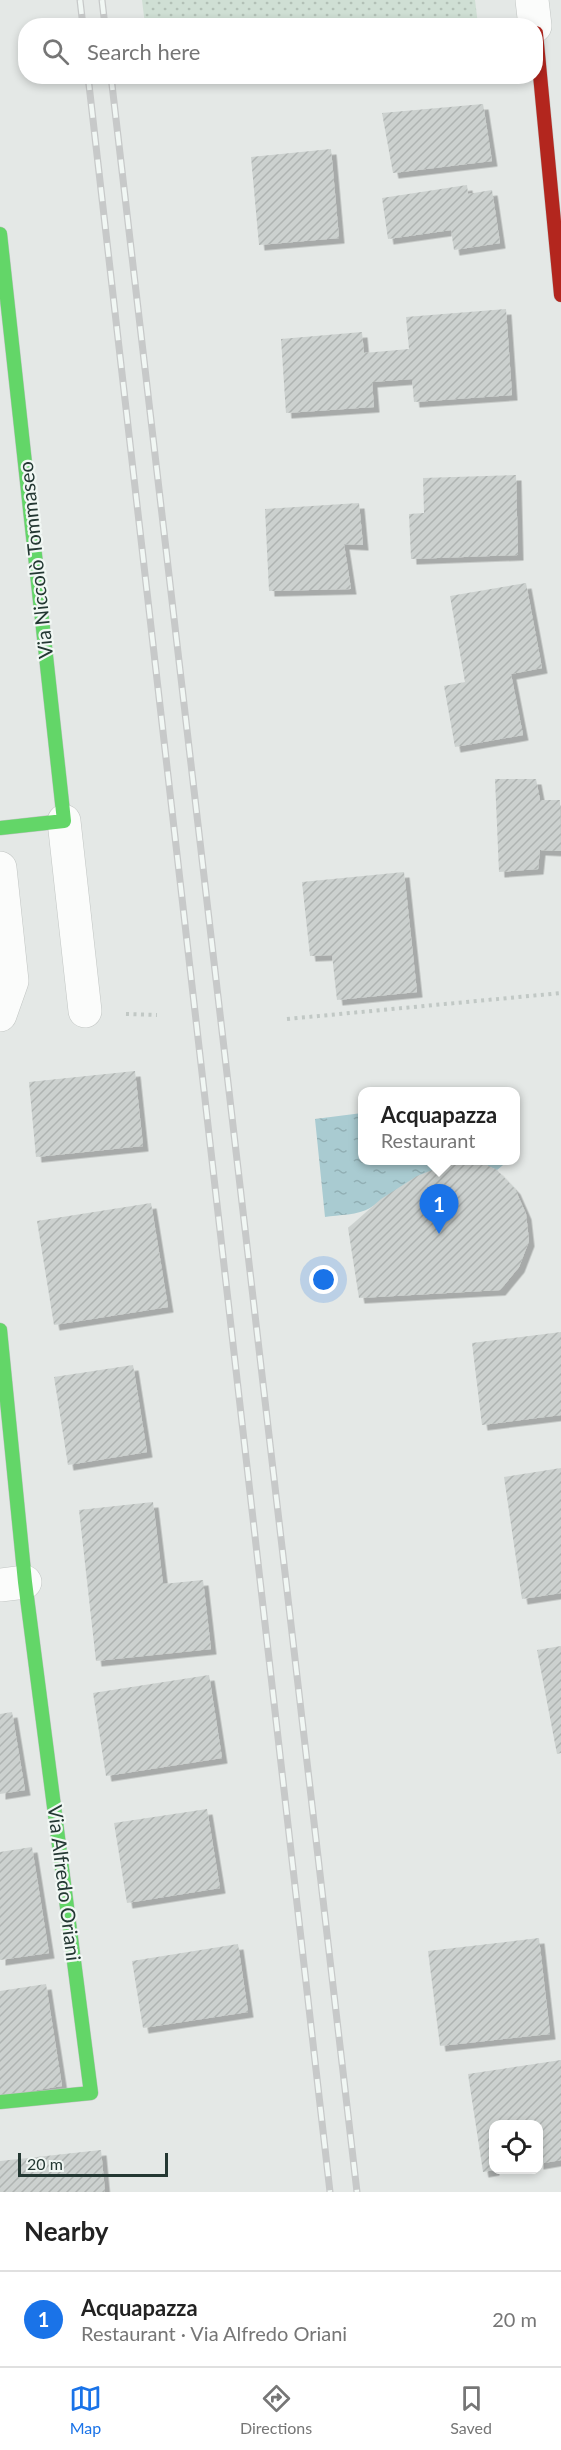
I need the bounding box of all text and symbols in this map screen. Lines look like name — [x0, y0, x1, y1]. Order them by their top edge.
search box — [18, 18, 543, 84]
icon: search — [39, 35, 72, 68]
text: Search here — [87, 38, 200, 65]
street label: Via Niccolò Tommaseo — [13, 460, 57, 660]
popup — [358, 1087, 520, 1165]
text: Acquapazza — [381, 1101, 497, 1128]
text: Restaurant — [381, 1128, 475, 1152]
pin: 1 — [420, 1184, 458, 1234]
your location — [309, 1265, 338, 1294]
street label: Via Alfredo Oriani — [44, 1804, 86, 1962]
map controls — [489, 2120, 543, 2174]
button: locate — [489, 2120, 543, 2174]
scale bar — [18, 2150, 168, 2178]
text: 20 m — [27, 2154, 63, 2173]
text: Nearby — [24, 2215, 109, 2247]
text: Acquapazza — [81, 2294, 198, 2321]
text: 1 — [38, 2307, 49, 2331]
text: 20 m — [492, 2307, 537, 2331]
text: Restaurant · Via Alfredo Oriani — [81, 2321, 347, 2345]
tab: Map — [69, 2382, 102, 2437]
tab: Directions — [240, 2382, 312, 2437]
tab: Saved — [450, 2382, 492, 2437]

